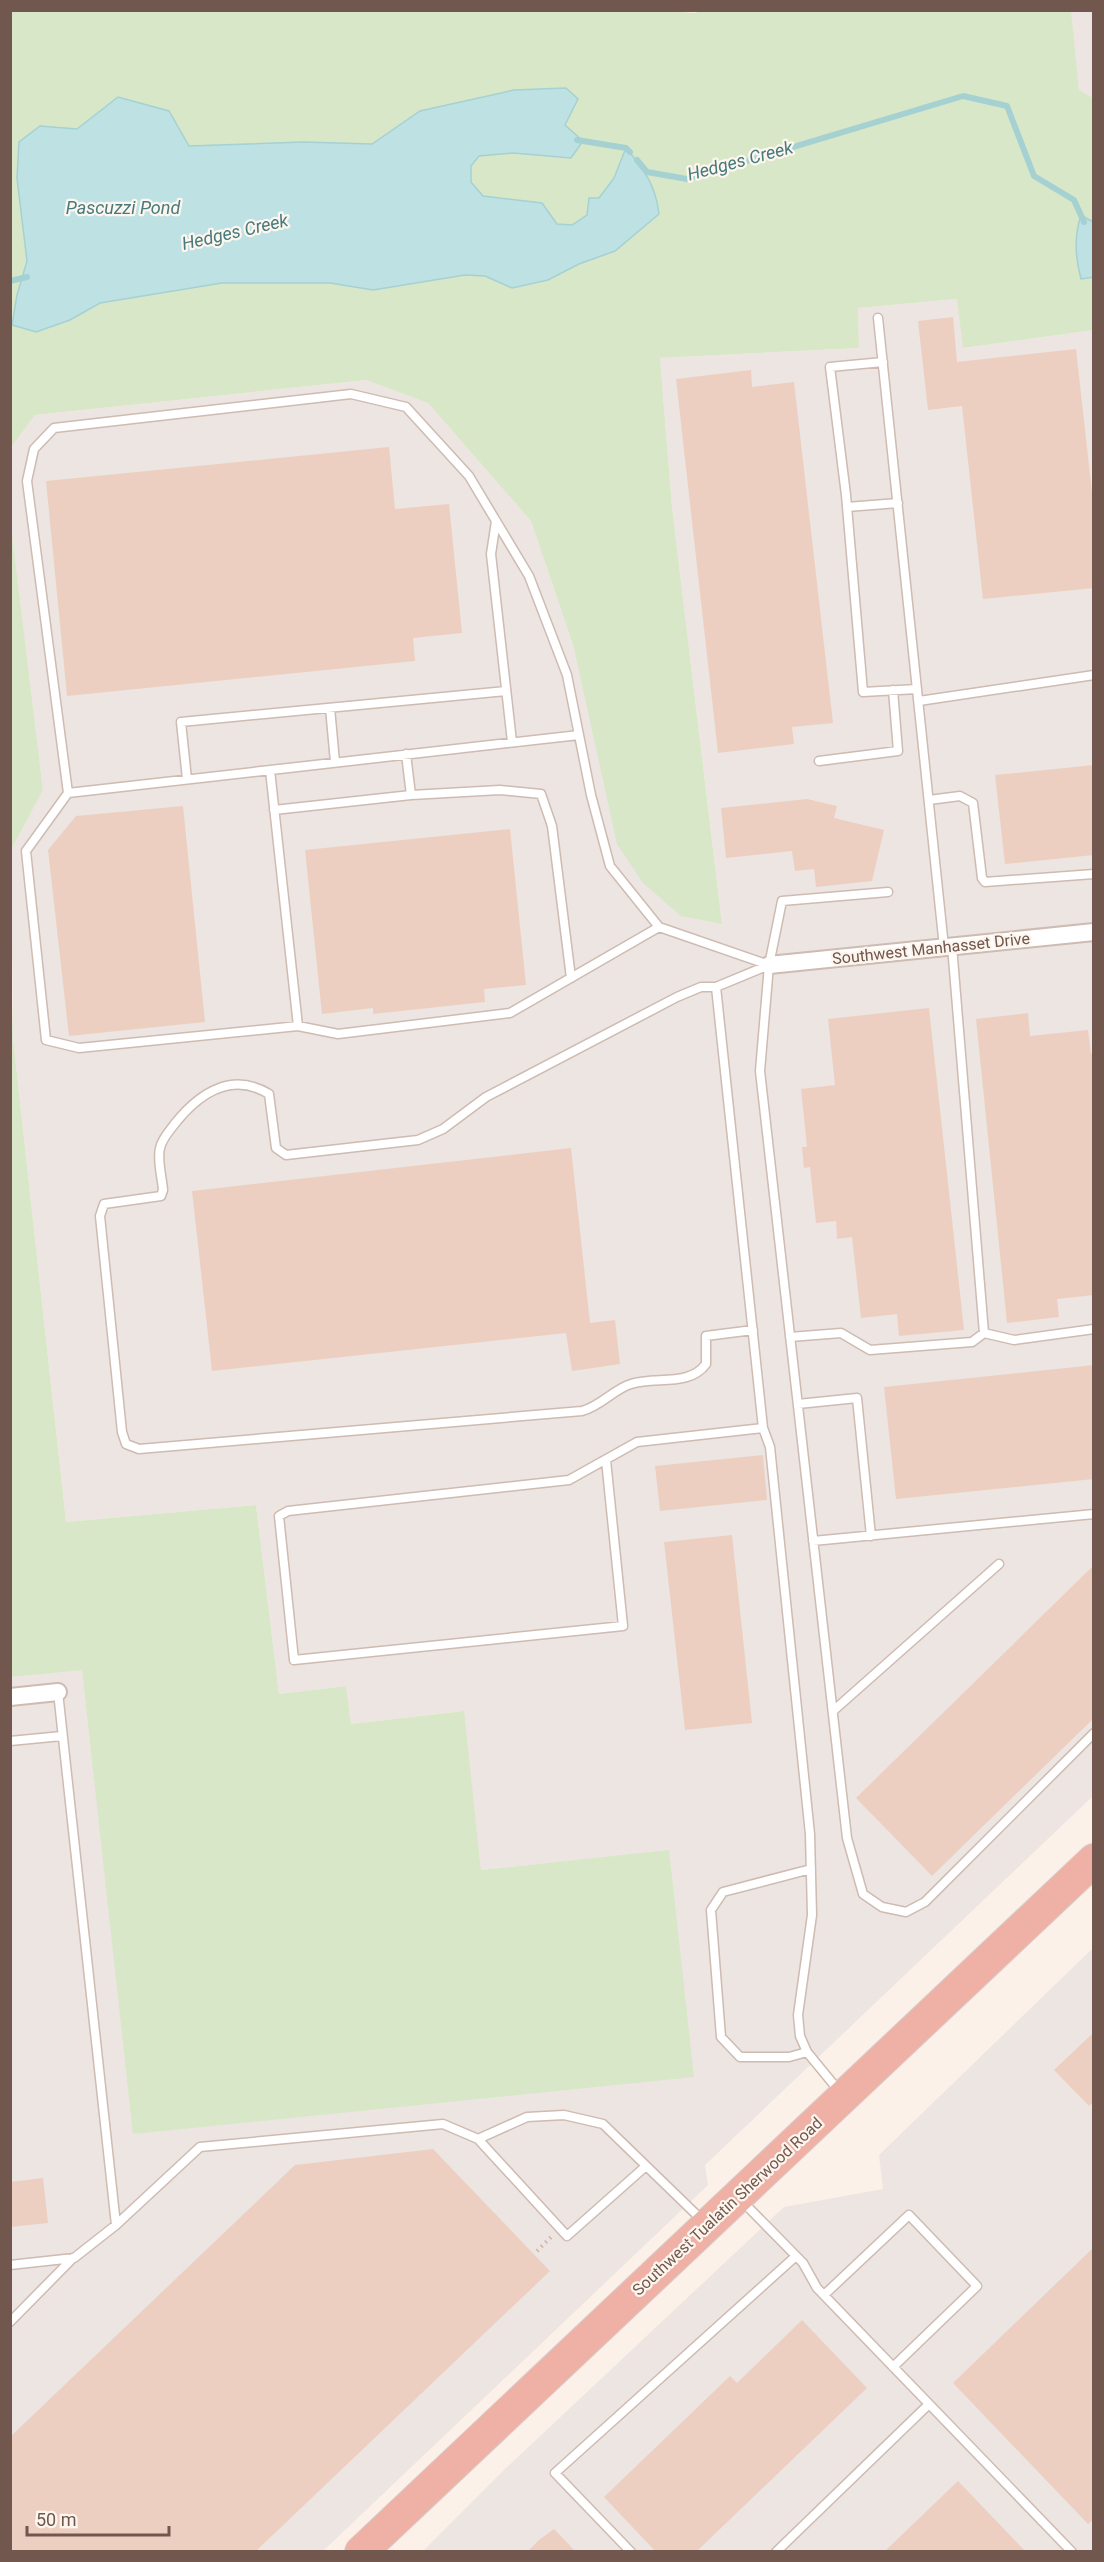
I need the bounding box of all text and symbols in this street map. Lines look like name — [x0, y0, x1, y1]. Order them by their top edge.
water label: Hedges Creek — [685, 136, 796, 185]
water label: Pascuzzi Pond — [66, 197, 181, 218]
water label: Hedges Creek — [180, 209, 291, 254]
street label: Southwest Manhasset Drive — [831, 929, 1031, 968]
street label: Southwest Tualatin Sherwood Road — [629, 2113, 826, 2299]
scale bar — [27, 2499, 170, 2537]
text: 50 m — [36, 2509, 76, 2530]

